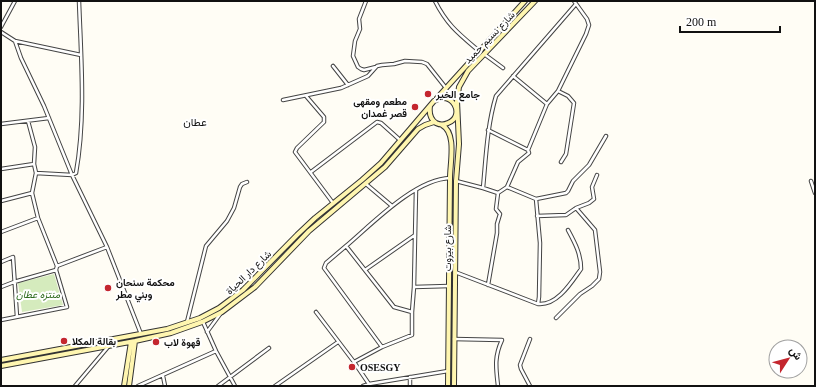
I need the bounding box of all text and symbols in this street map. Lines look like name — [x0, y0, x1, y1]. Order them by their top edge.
scale bar — [680, 8, 780, 34]
street label: شارع نسيم حميد — [462, 9, 518, 66]
text: 200 m — [686, 15, 717, 29]
marker: جامع الخير — [423, 89, 433, 99]
place label: جامع الخير — [435, 89, 480, 102]
place label: مطعم ومقهى قصر غمدان — [353, 96, 408, 120]
marker: مطعم ومقهى قصر غمدان — [410, 102, 420, 112]
district label: عطان — [183, 116, 207, 128]
street label: شارع بيروت — [442, 225, 454, 271]
street label: شارع دار الحياة — [223, 248, 274, 297]
place label: محكمة سنحان وبني مطر — [115, 277, 175, 303]
marker: محكمة سنحان وبني مطر — [103, 283, 113, 293]
park label: منتزه عطان — [16, 289, 61, 301]
marker: بقالة المكلا — [59, 336, 69, 346]
place label: بقالة المكلا — [72, 336, 116, 348]
marker: قهوة لاب — [151, 337, 161, 347]
place label: قهوة لاب — [164, 337, 201, 349]
north arrow — [768, 339, 808, 379]
text: ش — [787, 344, 805, 363]
marker: OSESGY — [347, 362, 357, 372]
place label: OSESGY — [360, 362, 401, 373]

